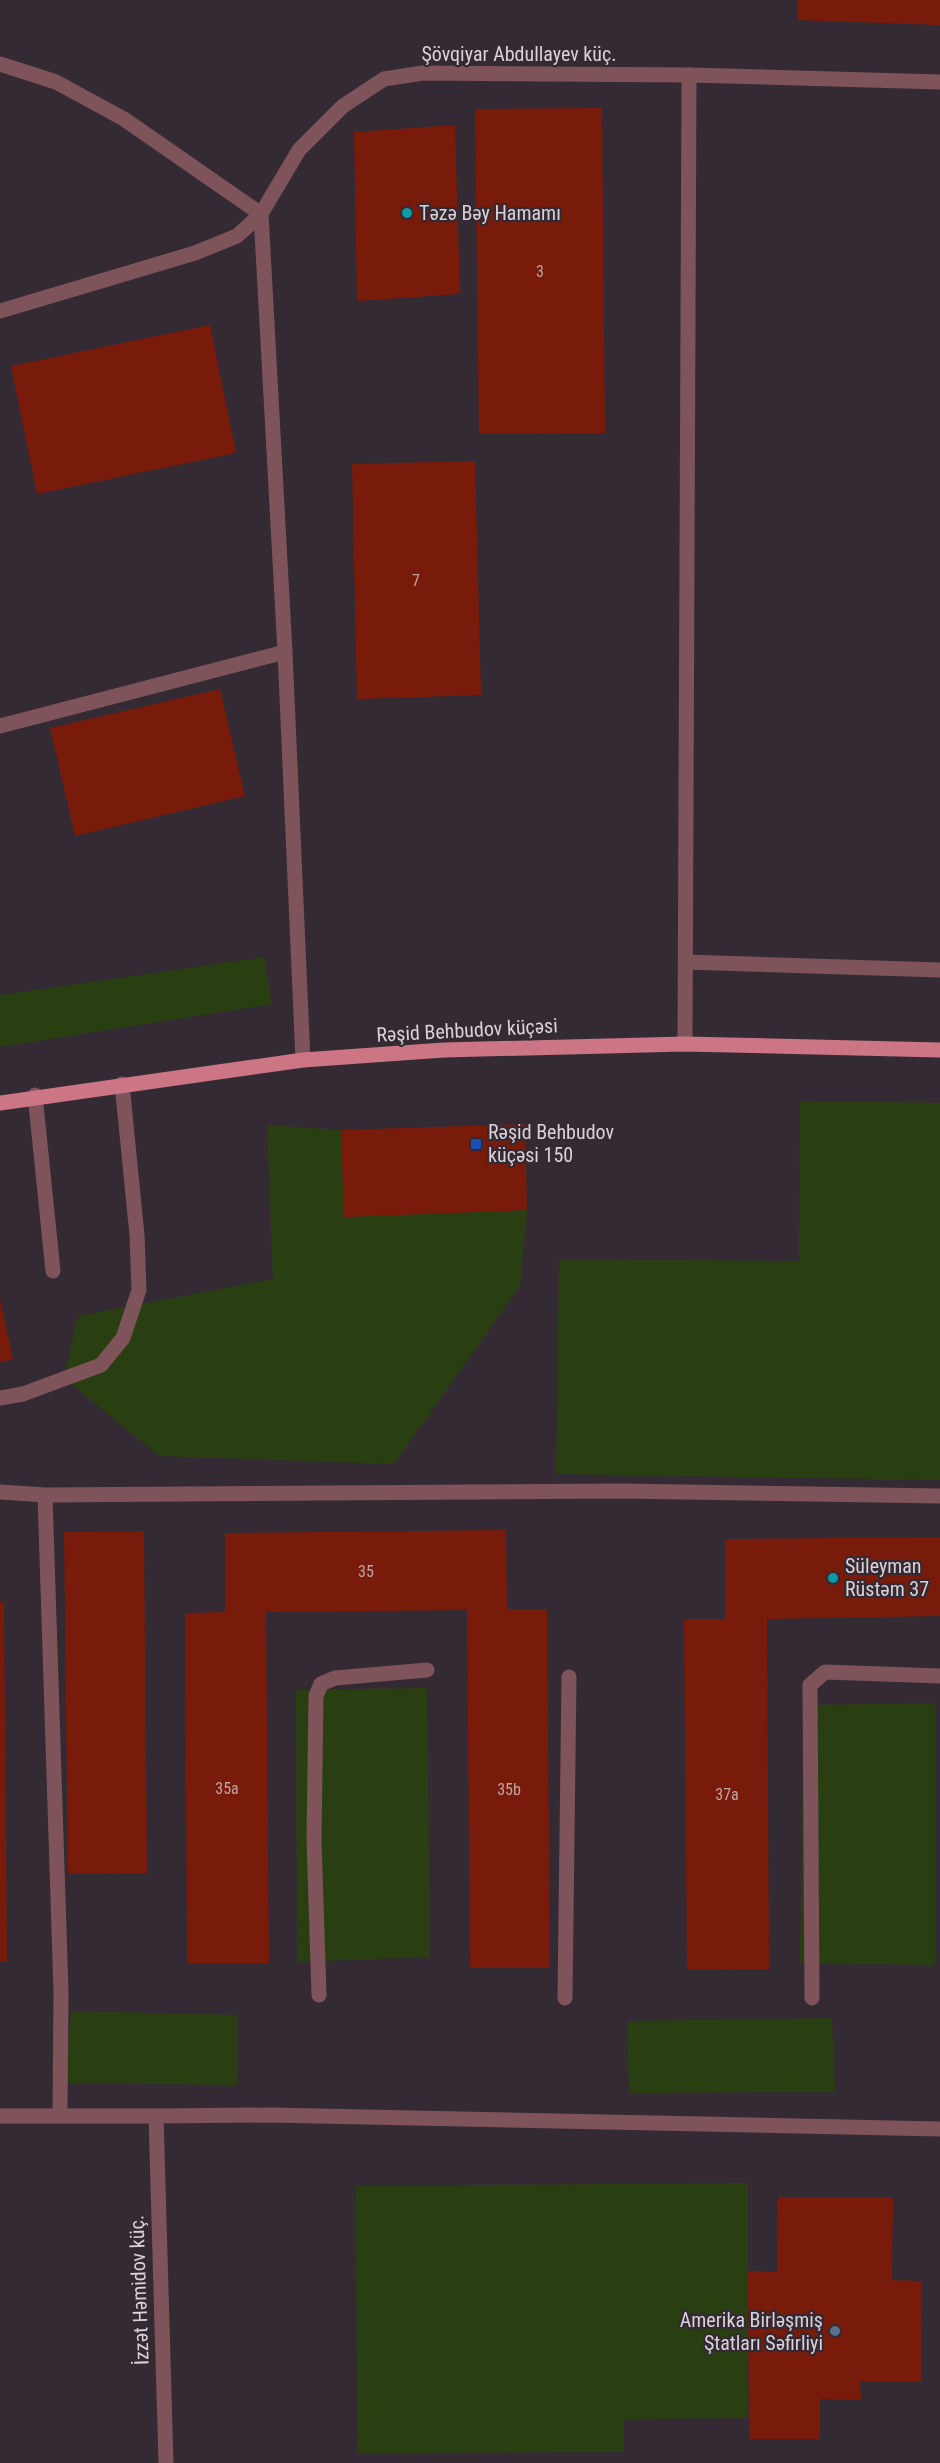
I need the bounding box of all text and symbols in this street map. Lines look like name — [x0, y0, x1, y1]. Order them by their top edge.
street label: Şövqiyar Abdullayev küç. — [421, 42, 617, 66]
place label: Təzə Bəy Hamamı — [419, 201, 561, 225]
marker: Təzə Bəy Hamamı — [400, 206, 414, 220]
house number: 3 — [536, 262, 544, 281]
house number: 7 — [412, 571, 420, 590]
street label: Rəşid Behbudov küçəsi — [376, 1013, 558, 1047]
place label: Rəşid Behbudov küçəsi 150 — [488, 1120, 614, 1167]
marker: Rəşid Behbudov küçəsi 150 — [469, 1137, 483, 1151]
place label: Süleyman Rüstəm 37 — [845, 1554, 929, 1601]
house number: 35 — [358, 1562, 374, 1581]
marker: Süleyman Rüstəm 37 — [826, 1571, 840, 1585]
house number: 35a — [215, 1779, 239, 1798]
house number: 35b — [497, 1780, 521, 1799]
house number: 37a — [715, 1785, 739, 1804]
street label: İzzət Həmidov küç. — [124, 2215, 154, 2365]
place label: Amerika Birləşmiş Ştatları Səfirliyi — [680, 2308, 823, 2355]
marker: Amerika Birləşmiş Ştatları Səfirliyi — [828, 2324, 842, 2338]

